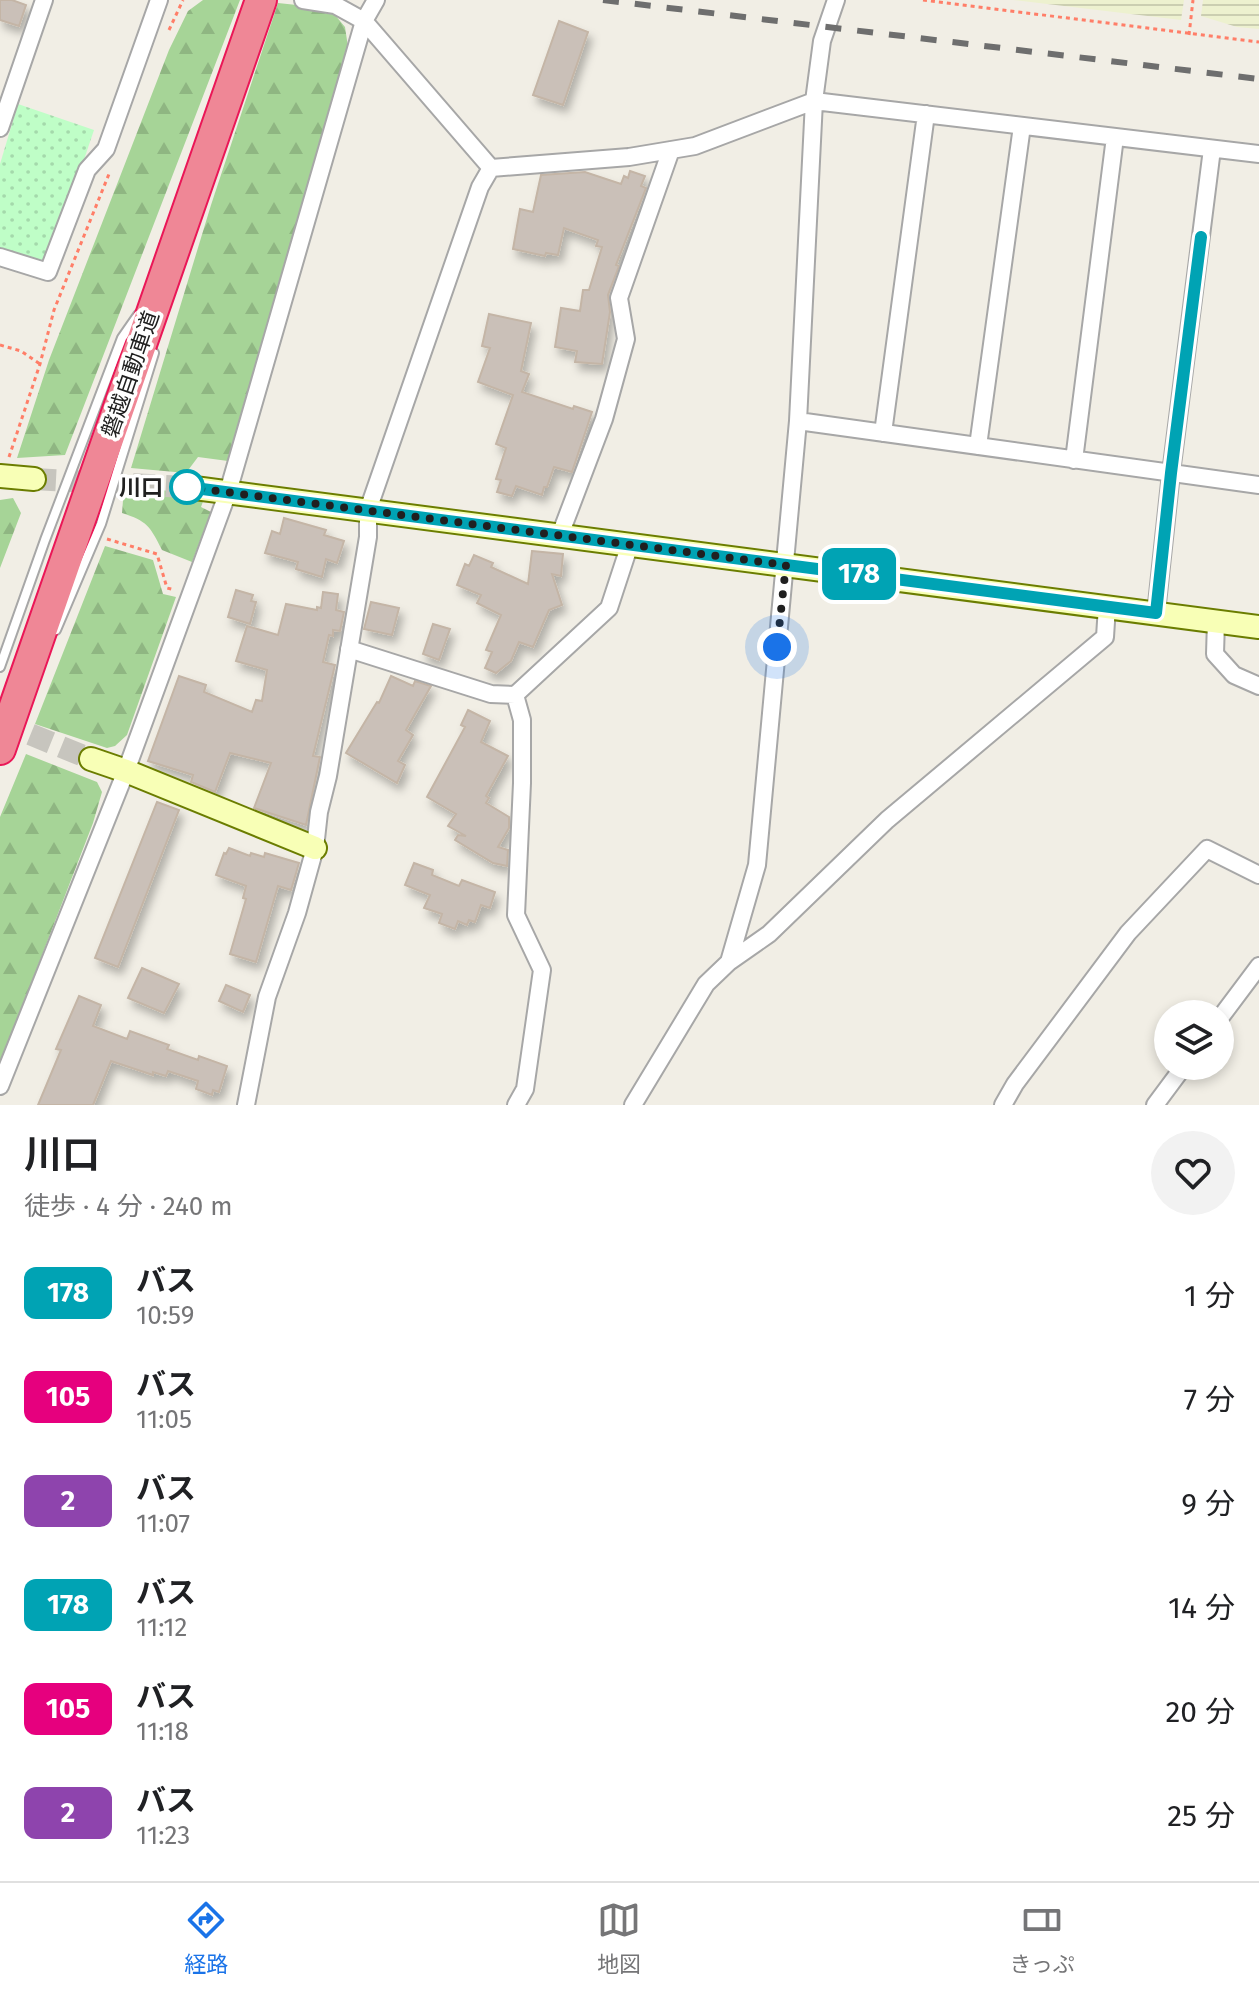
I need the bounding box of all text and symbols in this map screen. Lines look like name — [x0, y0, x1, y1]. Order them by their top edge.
street label: 磐越自動車道 — [96, 307, 165, 441]
marker: 川口 — [170, 470, 204, 504]
place label: 川口 — [119, 474, 163, 501]
line badge: 178 — [813, 548, 905, 600]
text: 178 — [838, 557, 880, 590]
your location — [757, 627, 797, 667]
map controls — [1154, 1000, 1234, 1080]
button: layers — [1154, 1000, 1234, 1080]
button: heart — [1151, 1131, 1235, 1215]
text: 川口 — [24, 1132, 100, 1178]
text: 徒歩 · 4 分 · 240 m — [24, 1191, 232, 1222]
text: バス — [136, 1263, 196, 1299]
text: 178 — [47, 1276, 89, 1309]
text: 1 分 — [1184, 1278, 1235, 1314]
text: 10:59 — [136, 1300, 194, 1331]
text: バス — [136, 1367, 196, 1403]
text: 105 — [46, 1380, 90, 1413]
text: 7 分 — [1184, 1382, 1235, 1418]
text: 11:05 — [136, 1404, 192, 1435]
text: バス — [136, 1471, 196, 1507]
text: 2 — [61, 1484, 75, 1517]
text: 9 分 — [1181, 1486, 1235, 1522]
text: 11:07 — [136, 1508, 190, 1539]
text: バス — [136, 1575, 196, 1611]
text: 178 — [47, 1588, 89, 1621]
text: 14 分 — [1168, 1590, 1235, 1626]
text: 11:12 — [136, 1612, 187, 1643]
text: バス — [136, 1679, 196, 1715]
text: 105 — [46, 1692, 90, 1725]
text: 20 分 — [1165, 1694, 1235, 1730]
text: 11:18 — [136, 1716, 189, 1747]
text: バス — [136, 1783, 196, 1819]
text: 2 — [61, 1796, 75, 1829]
text: 25 分 — [1167, 1798, 1235, 1834]
text: 11:23 — [136, 1820, 190, 1851]
tab: 経路 — [184, 1898, 228, 1978]
tab: 地図 — [597, 1898, 641, 1978]
tab: きっぷ — [1010, 1898, 1075, 1978]

